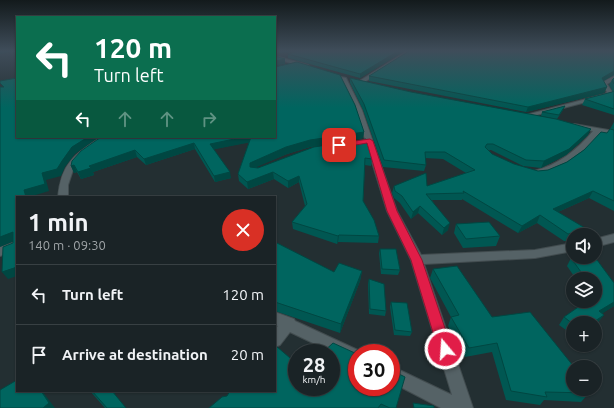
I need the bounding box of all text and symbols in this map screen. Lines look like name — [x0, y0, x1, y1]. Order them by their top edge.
icon: left — [28, 32, 80, 84]
text: 120 m — [94, 32, 172, 63]
text: Turn left — [94, 65, 164, 85]
icon: left — [72, 108, 94, 130]
icon: ahead — [114, 108, 136, 130]
icon: ahead — [156, 108, 178, 130]
icon: right — [198, 108, 220, 130]
pin — [322, 128, 356, 162]
icon: arrive — [328, 134, 350, 156]
text: 1 min — [28, 209, 89, 236]
button: close — [222, 209, 264, 251]
map controls — [566, 228, 602, 396]
button: sound — [566, 228, 602, 264]
text: 140 m · 09:30 — [28, 238, 106, 252]
button: layers — [566, 272, 602, 308]
icon: left — [28, 284, 50, 306]
text: Turn left — [62, 286, 123, 303]
text: 120 m — [222, 286, 264, 303]
button: + — [566, 316, 602, 352]
position arrow — [424, 328, 466, 370]
icon: arrive — [28, 344, 50, 366]
speed limit sign: 30 — [348, 344, 400, 396]
text: Arrive at destination — [62, 346, 208, 363]
text: 20 m — [231, 346, 264, 363]
text: 28 — [303, 353, 325, 376]
button: − — [566, 360, 602, 396]
text: km/h — [302, 374, 326, 385]

